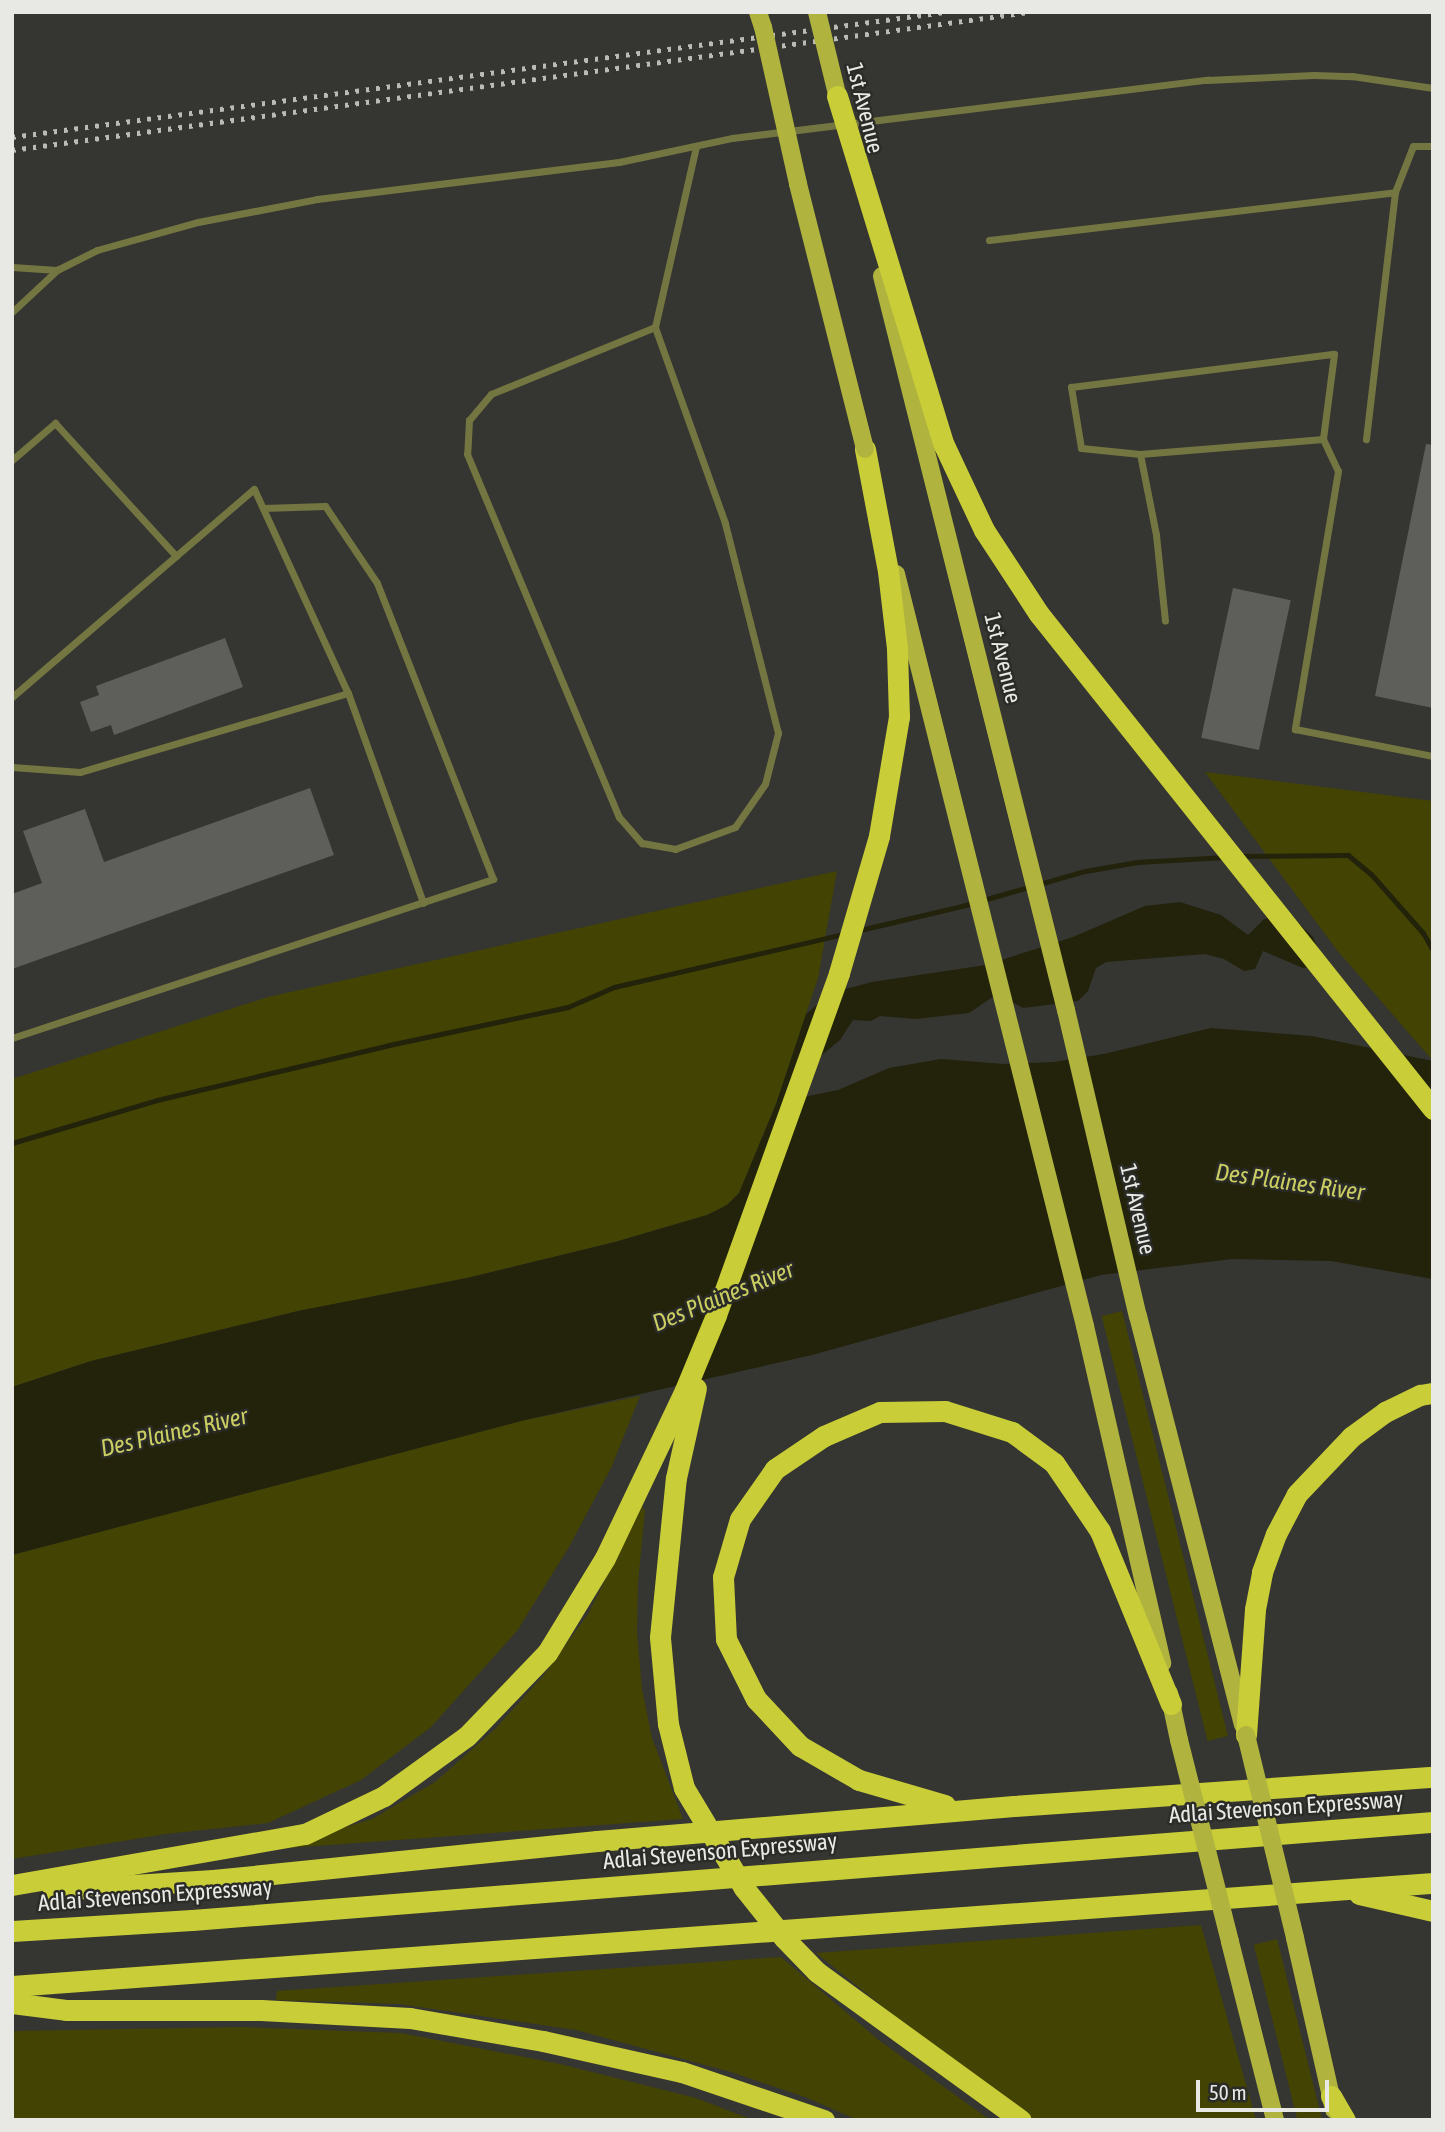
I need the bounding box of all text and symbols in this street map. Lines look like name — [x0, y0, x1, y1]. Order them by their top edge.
street label: 1st Avenue — [840, 60, 890, 156]
street label: 1st Avenue — [978, 610, 1028, 706]
water label: Des Plaines River — [1214, 1157, 1366, 1207]
street label: 1st Avenue — [1114, 1161, 1162, 1257]
water label: Des Plaines River — [648, 1255, 798, 1337]
water label: Des Plaines River — [98, 1401, 250, 1463]
street label: Adlai Stevenson Expressway — [1168, 1785, 1404, 1829]
street label: Adlai Stevenson Expressway — [602, 1827, 838, 1875]
street label: Adlai Stevenson Expressway — [37, 1873, 273, 1917]
scale bar — [1200, 2066, 1333, 2110]
text: 50 m — [1209, 2080, 1247, 2104]

